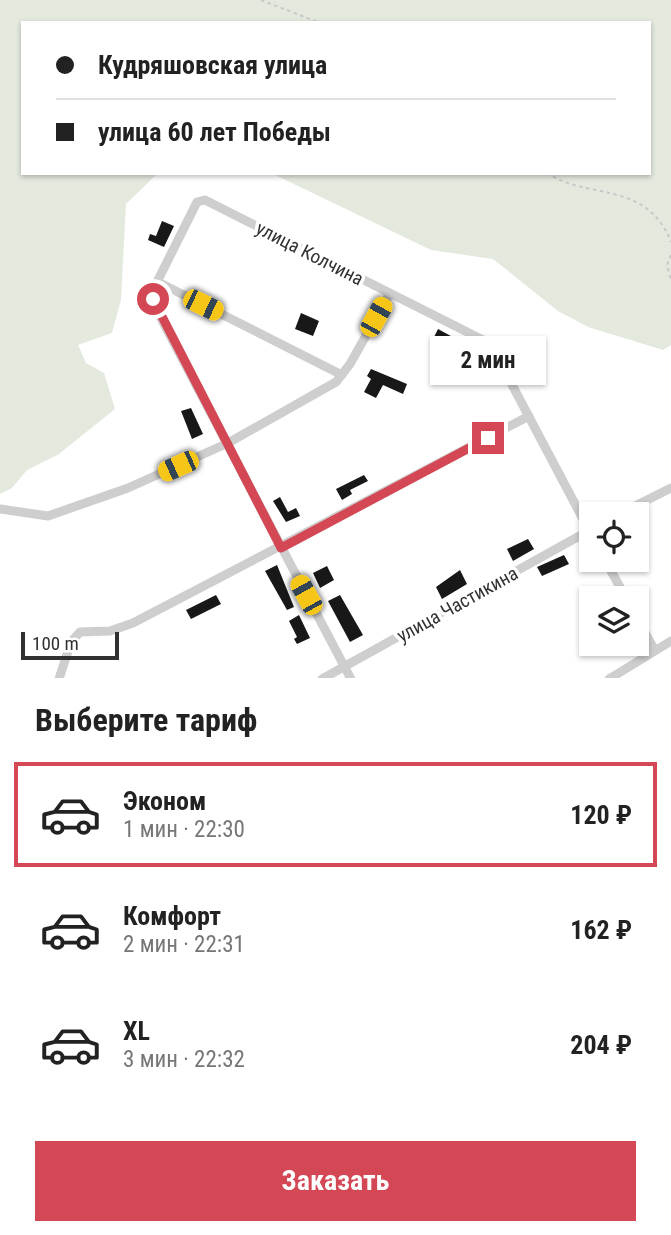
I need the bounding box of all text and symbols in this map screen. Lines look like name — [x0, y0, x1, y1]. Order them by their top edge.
text: Кудряшовская улица — [98, 50, 327, 80]
text: улица 60 лет Победы — [98, 117, 331, 147]
street label: улица Колчина — [252, 217, 367, 290]
route start — [137, 283, 169, 315]
car — [180, 286, 227, 324]
car — [357, 294, 396, 340]
callout: 2 мин — [430, 336, 546, 386]
text: 2 мин — [460, 347, 516, 374]
route end — [472, 422, 504, 454]
car — [155, 448, 202, 484]
map controls — [579, 502, 649, 656]
button: locate — [579, 502, 649, 572]
street label: улица Частикина — [393, 562, 522, 647]
car — [287, 572, 326, 618]
button: layers — [579, 586, 649, 656]
scale bar — [21, 629, 119, 661]
text: 100 m — [32, 632, 79, 655]
text: Выберите тариф — [35, 701, 257, 739]
icon: car — [39, 783, 102, 846]
text: Эконом — [123, 786, 206, 816]
text: 120 ₽ — [570, 800, 632, 830]
text: 1 мин · 22:30 — [123, 816, 245, 843]
icon: car — [39, 898, 102, 961]
text: Комфорт — [123, 901, 221, 931]
text: 162 ₽ — [570, 915, 632, 945]
text: 2 мин · 22:31 — [123, 931, 245, 958]
icon: car — [39, 1013, 102, 1076]
text: XL — [123, 1016, 150, 1046]
text: 204 ₽ — [570, 1030, 632, 1060]
text: 3 мин · 22:32 — [123, 1046, 245, 1073]
button: Заказать — [35, 1141, 636, 1221]

